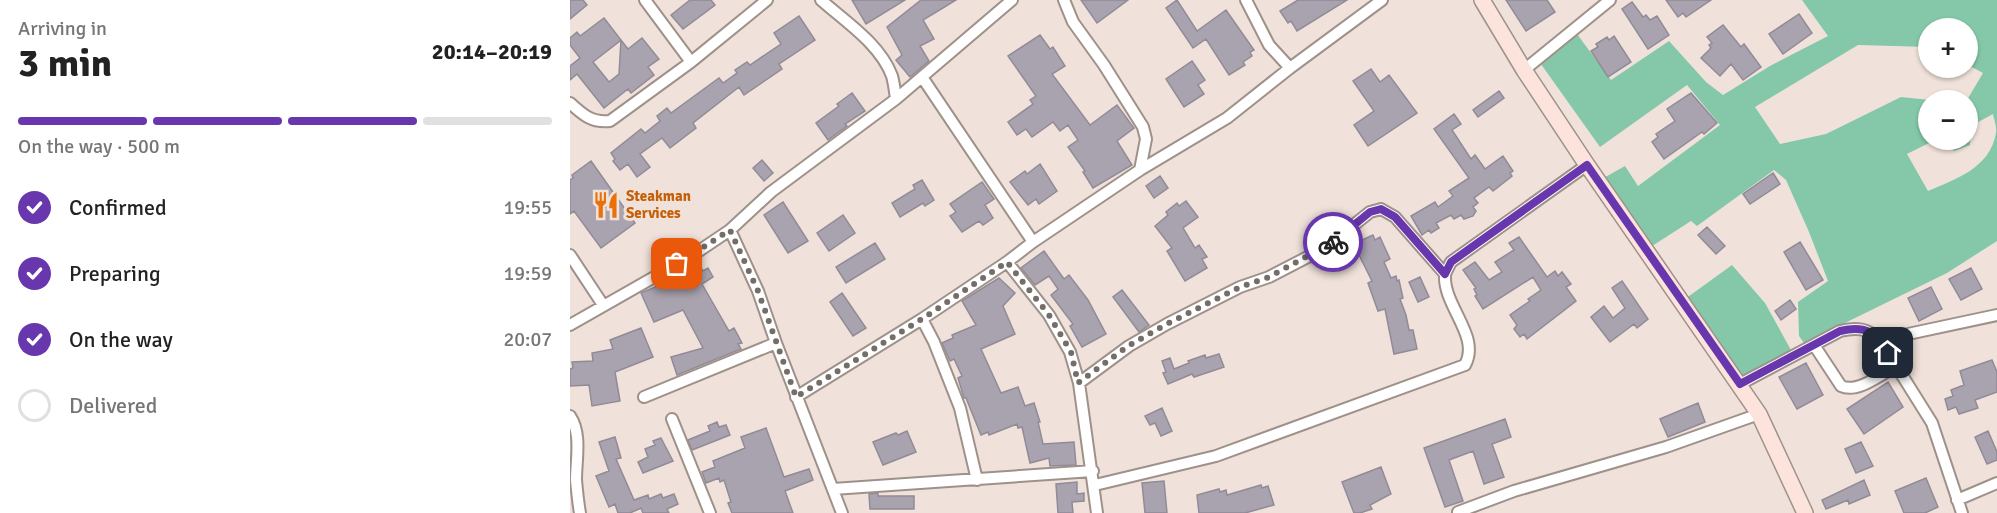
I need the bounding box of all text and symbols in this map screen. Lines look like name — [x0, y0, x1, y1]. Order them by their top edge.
text: Arriving in — [18, 16, 107, 41]
map controls — [1918, 18, 1978, 150]
button: + — [1918, 18, 1978, 78]
text: 20:14–20:19 — [432, 38, 552, 65]
text: 3 min — [18, 39, 112, 87]
button: − — [1918, 90, 1978, 150]
text: On the way · 500 m — [18, 134, 180, 159]
place label: Steakman Services — [626, 187, 691, 222]
restaurant icon: Steakman Services — [591, 190, 621, 220]
icon: check — [18, 191, 51, 224]
text: Confirmed — [69, 194, 167, 221]
text: 19:55 — [503, 195, 552, 220]
courier — [1303, 212, 1363, 272]
icon: bike — [1317, 226, 1350, 259]
pin — [651, 238, 702, 289]
icon: bag — [660, 247, 693, 280]
icon: check — [18, 257, 51, 290]
text: Preparing — [69, 260, 161, 287]
text: 19:59 — [503, 261, 552, 286]
icon: check — [18, 323, 51, 356]
text: On the way — [69, 326, 173, 353]
text: 20:07 — [503, 327, 552, 352]
pin — [1862, 327, 1913, 378]
icon: home — [1871, 336, 1904, 369]
text: Delivered — [69, 392, 157, 419]

